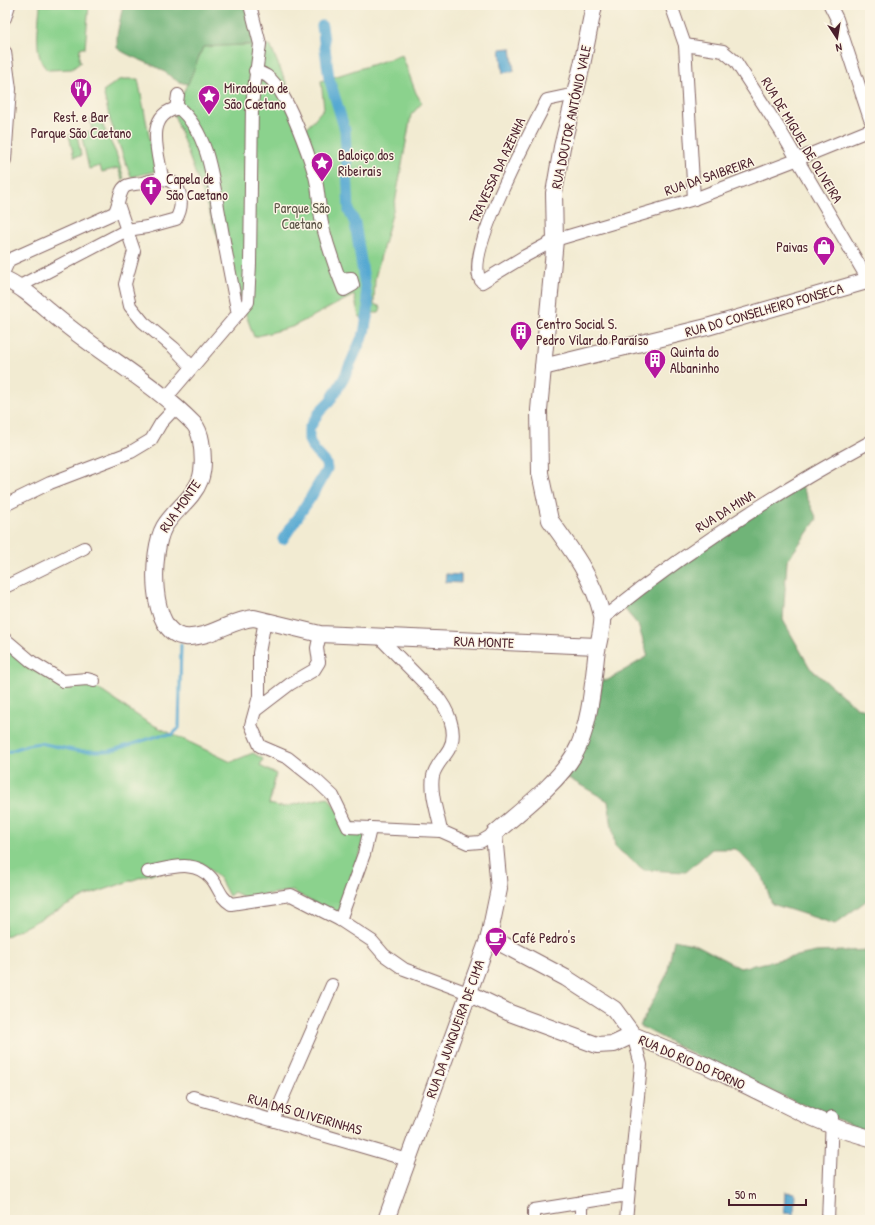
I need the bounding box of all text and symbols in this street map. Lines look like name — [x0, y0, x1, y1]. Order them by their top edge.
north arrow — [817, 18, 857, 58]
text: N — [835, 40, 843, 55]
street label: RUA DOUTOR ANTÓNIO VALE — [546, 43, 595, 191]
street label: RUA DE MIGUEL DE OLIVEIRA — [757, 73, 848, 206]
restaurant icon: Rest. e Bar Parque São Caetano — [68, 76, 94, 109]
place label: Miradouro de São Caetano — [224, 78, 289, 113]
place icon: Miradouro de São Caetano — [196, 83, 222, 116]
place label: Rest. e Bar Parque São Caetano — [31, 107, 131, 143]
street label: TRAVESSA DA AZENHA — [464, 114, 529, 226]
place label: Baloiço dos Ribeirais — [338, 145, 394, 180]
place icon: Baloiço dos Ribeirais — [309, 150, 335, 183]
street label: RUA DA SAIBREIRA — [662, 151, 756, 200]
place label: Capela de São Caetano — [166, 169, 228, 204]
church icon: Capela de São Caetano — [138, 174, 164, 207]
park label: Parque São Caetano — [274, 198, 330, 233]
shop icon: Paivas — [811, 234, 837, 267]
place label: Paivas — [776, 237, 808, 256]
street label: RUA DO CONSELHEIRO FONSECA — [683, 278, 845, 341]
place label: Centro Social S. Pedro Vilar do Paraíso — [536, 314, 649, 349]
building icon: Centro Social S. Pedro Vilar do Paraíso — [508, 319, 534, 352]
place label: Quinta do Albaninho — [670, 342, 719, 377]
building icon: Quinta do Albaninho — [642, 347, 668, 380]
street label: RUA MONTE — [154, 476, 205, 536]
street label: RUA DA MINA — [691, 485, 758, 536]
street label: RUA MONTE — [453, 631, 515, 652]
cafe icon: Café Pedro's — [483, 925, 509, 958]
place label: Café Pedro's — [512, 928, 575, 947]
street label: RUA DA JUNQUEIRA DE CIMA — [421, 957, 488, 1101]
street label: RUA DO RIO DO FORNO — [636, 1030, 749, 1094]
street label: RUA DAS OLIVEIRINHAS — [246, 1088, 365, 1139]
scale bar — [729, 1181, 806, 1207]
text: 50 m — [735, 1186, 756, 1203]

